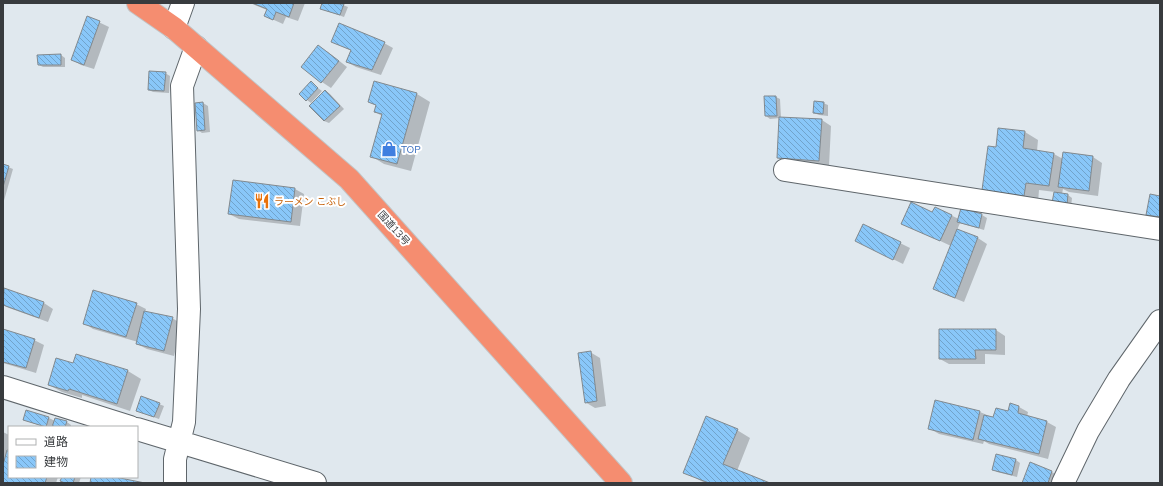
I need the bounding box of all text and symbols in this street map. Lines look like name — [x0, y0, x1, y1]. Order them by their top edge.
shop icon: TOP — [380, 140, 398, 158]
place label: TOP — [401, 143, 421, 156]
restaurant icon: ラーメン こぶし — [253, 192, 271, 210]
place label: ラーメン こぶし — [274, 195, 346, 208]
street label: 国道13号 — [375, 208, 413, 248]
legend — [8, 426, 138, 478]
text: 道路 — [44, 434, 68, 449]
text: 建物 — [44, 454, 68, 469]

